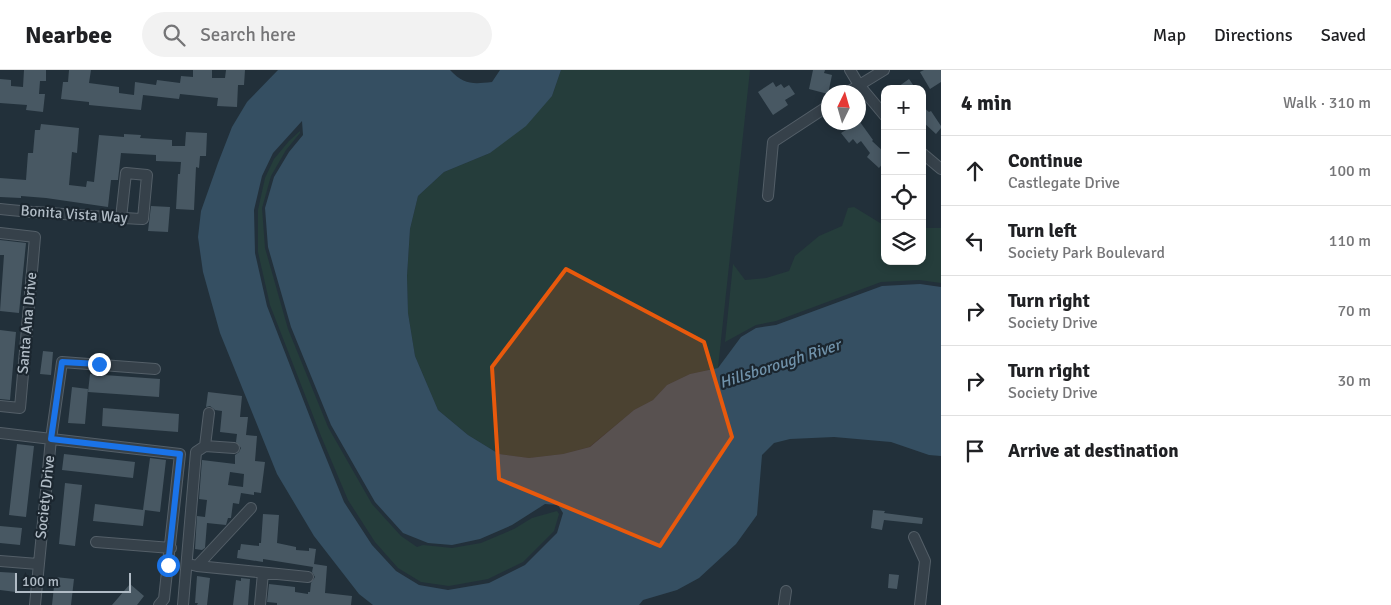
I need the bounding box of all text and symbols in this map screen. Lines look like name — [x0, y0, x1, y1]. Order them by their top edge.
search box — [142, 12, 492, 57]
text: Nearbee — [25, 20, 112, 50]
icon: search — [160, 21, 188, 49]
text: Search here — [200, 23, 296, 47]
text: Map — [1153, 24, 1186, 46]
text: Directions — [1214, 24, 1293, 46]
text: Saved — [1321, 24, 1366, 46]
north arrow — [821, 85, 866, 130]
map controls — [881, 85, 926, 265]
button: + — [881, 85, 926, 130]
text: 4 min — [961, 90, 1012, 116]
text: Walk · 310 m — [1283, 93, 1371, 113]
button: − — [881, 130, 926, 175]
text: Continue — [1008, 149, 1083, 173]
icon: ahead — [961, 157, 989, 185]
text: 100 m — [1329, 161, 1371, 181]
text: Castlegate Drive — [1008, 173, 1120, 193]
button: locate — [881, 175, 926, 220]
street label: Bonita Vista Way — [20, 201, 128, 227]
text: Turn left — [1008, 219, 1077, 243]
button: layers — [881, 220, 926, 265]
icon: left — [961, 227, 989, 255]
text: 110 m — [1329, 231, 1371, 251]
text: Society Park Boulevard — [1008, 243, 1165, 263]
street label: Santa Ana Drive — [14, 271, 40, 375]
text: Turn right — [1008, 289, 1090, 313]
icon: right — [961, 297, 989, 325]
text: 70 m — [1337, 301, 1371, 321]
text: Society Drive — [1008, 313, 1098, 333]
water label: Hillsborough River — [717, 334, 845, 393]
route end — [88, 353, 111, 376]
text: Turn right — [1008, 359, 1090, 383]
icon: right — [961, 367, 989, 395]
text: 30 m — [1337, 371, 1371, 391]
text: Society Drive — [1008, 383, 1098, 403]
icon: arrive — [961, 437, 989, 465]
text: Arrive at destination — [1008, 439, 1179, 463]
street label: Society Drive — [32, 454, 58, 540]
route start — [157, 554, 180, 577]
scale bar — [15, 570, 131, 593]
text: 100 m — [22, 573, 59, 590]

